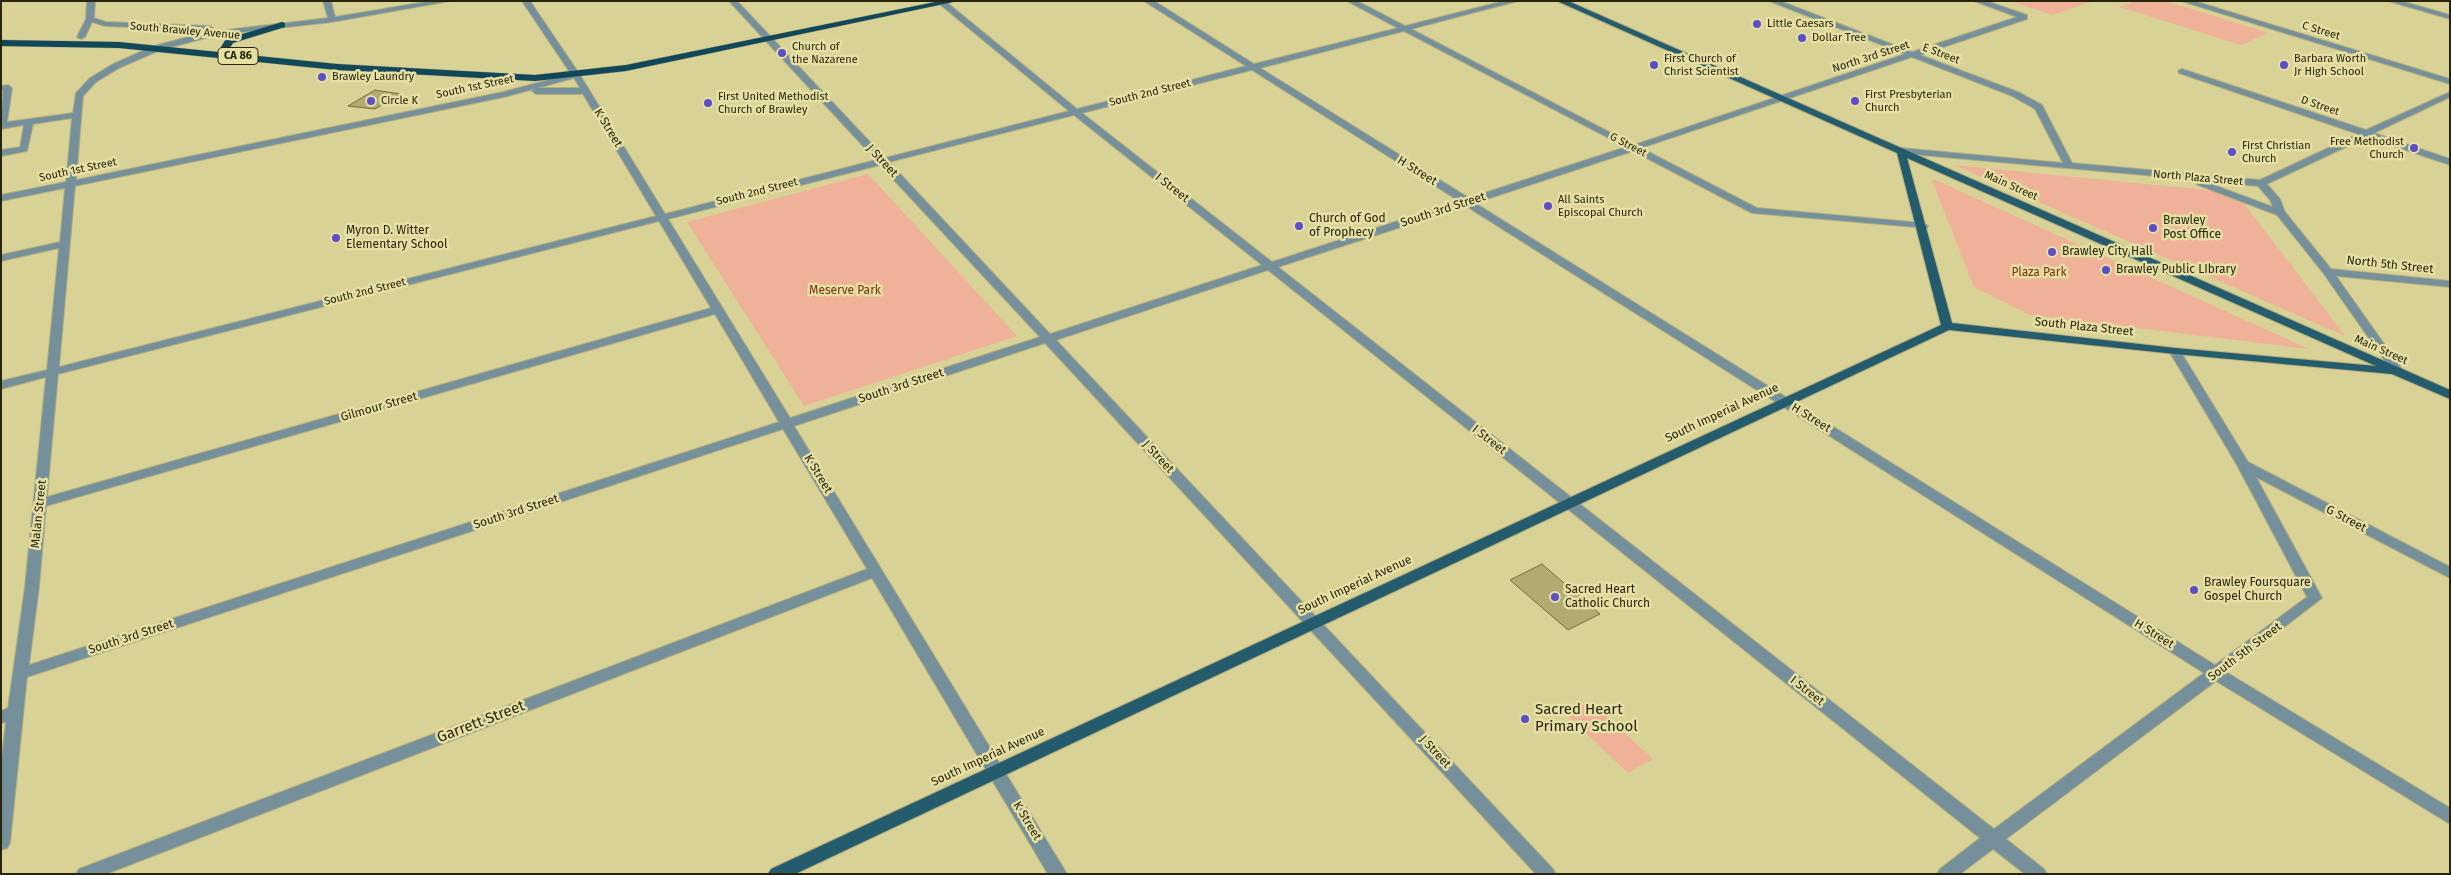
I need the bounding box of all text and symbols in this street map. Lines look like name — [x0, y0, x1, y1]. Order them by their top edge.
place label: Little Caesars — [1767, 17, 1834, 31]
marker: Little Caesars — [1751, 18, 1763, 30]
street label: C Street — [2300, 19, 2342, 43]
street label: South Brawley Avenue — [129, 20, 241, 42]
place label: Dollar Tree — [1812, 31, 1866, 45]
marker: Dollar Tree — [1796, 32, 1808, 44]
street label: North 3rd Street — [1831, 38, 1911, 76]
place label: Church of the Nazarene — [792, 40, 858, 66]
street label: E Street — [1921, 41, 1961, 67]
marker: Church of the Nazarene — [776, 47, 788, 59]
road number: CA 86 — [218, 48, 258, 64]
place label: First Church of Christ Scientist — [1664, 52, 1739, 78]
place label: Barbara Worth Jr High School — [2294, 52, 2366, 78]
marker: First Church of Christ Scientist — [1648, 59, 1660, 71]
marker: Barbara Worth Jr High School — [2278, 59, 2290, 71]
place label: Brawley Laundry — [332, 70, 414, 84]
marker: Brawley Laundry — [316, 71, 328, 83]
street label: South 1st Street — [435, 72, 515, 102]
street label: South 2nd Street — [1108, 77, 1192, 109]
place label: First Presbyterian Church — [1865, 88, 1952, 114]
place label: First United Methodist Church of Brawley — [718, 90, 829, 116]
street label: D Street — [2299, 93, 2341, 119]
place label: Circle K — [381, 94, 418, 108]
marker: Circle K — [365, 95, 377, 107]
marker: First Presbyterian Church — [1849, 95, 1861, 107]
marker: First United Methodist Church of Brawley — [702, 97, 714, 109]
street label: K Street — [591, 106, 625, 150]
street label: G Street — [1607, 130, 1649, 160]
place label: Free Methodist Church — [2330, 135, 2404, 161]
place label: First Christian Church — [2242, 139, 2311, 165]
street label: J Street — [863, 142, 901, 180]
marker: Free Methodist Church — [2408, 142, 2420, 154]
marker: First Christian Church — [2226, 146, 2238, 158]
street label: H Street — [1395, 153, 1439, 189]
street label: South 1st Street — [38, 155, 118, 185]
street label: North Plaza Street — [2152, 167, 2244, 189]
street label: Main Street — [1982, 168, 2040, 204]
street label: I Street — [1152, 170, 1192, 206]
street label: South 2nd Street — [715, 176, 799, 208]
street label: South 3rd Street — [1399, 190, 1487, 230]
place label: All Saints Episcopal Church — [1558, 193, 1643, 219]
marker: All Saints Episcopal Church — [1542, 200, 1554, 212]
place label: Church of God of Prophecy — [1309, 212, 1386, 240]
place label: Brawley Post Office — [2163, 214, 2221, 242]
marker: Church of God of Prophecy — [1293, 220, 1305, 232]
marker: Brawley Post Office — [2147, 222, 2159, 234]
place label: Myron D. Witter Elementary School — [346, 224, 448, 252]
marker: Myron D. Witter Elementary School — [330, 232, 342, 244]
place label: Brawley City Hall — [2062, 245, 2153, 259]
marker: Brawley City Hall — [2046, 246, 2058, 258]
street label: North 5th Street — [2346, 253, 2434, 277]
place label: Brawley Public LIbrary — [2116, 263, 2236, 277]
marker: Brawley Public LIbrary — [2100, 264, 2112, 276]
park label: Plaza Park — [2011, 266, 2067, 280]
street label: South 2nd Street — [323, 276, 407, 308]
park label: Meserve Park — [809, 284, 881, 298]
street label: South Plaza Street — [2034, 315, 2134, 339]
street label: Main Street — [2352, 332, 2410, 368]
street label: South 3rd Street — [857, 366, 945, 406]
street label: South Imperial Avenue — [1663, 380, 1781, 446]
street label: Gilmour Street — [339, 389, 419, 425]
street label: H Street — [1789, 400, 1833, 436]
street label: I Street — [1469, 422, 1509, 458]
street label: J Street — [1139, 438, 1177, 476]
street label: K Street — [801, 452, 835, 496]
street label: Malan Street — [28, 479, 50, 549]
street label: South 3rd Street — [472, 492, 560, 532]
street label: G Street — [2324, 502, 2368, 536]
street label: South Imperial Avenue — [1296, 552, 1414, 618]
place label: Brawley Foursquare Gospel Church — [2204, 576, 2311, 604]
place label: Sacred Heart Catholic Church — [1565, 583, 1650, 611]
marker: Brawley Foursquare Gospel Church — [2188, 584, 2200, 596]
marker: Sacred Heart Catholic Church — [1549, 591, 1561, 603]
street label: H Street — [2132, 616, 2176, 652]
street label: South 3rd Street — [87, 617, 175, 657]
street label: South 5th Street — [2205, 620, 2285, 684]
street label: I Street — [1787, 673, 1827, 709]
street label: Garrett Street — [435, 697, 527, 747]
place label: Sacred Heart Primary School — [1535, 701, 1638, 736]
marker: Sacred Heart Primary School — [1519, 713, 1531, 725]
street label: South Imperial Avenue — [929, 724, 1047, 790]
street label: J Street — [1416, 733, 1454, 771]
street label: K Street — [1010, 799, 1044, 843]

